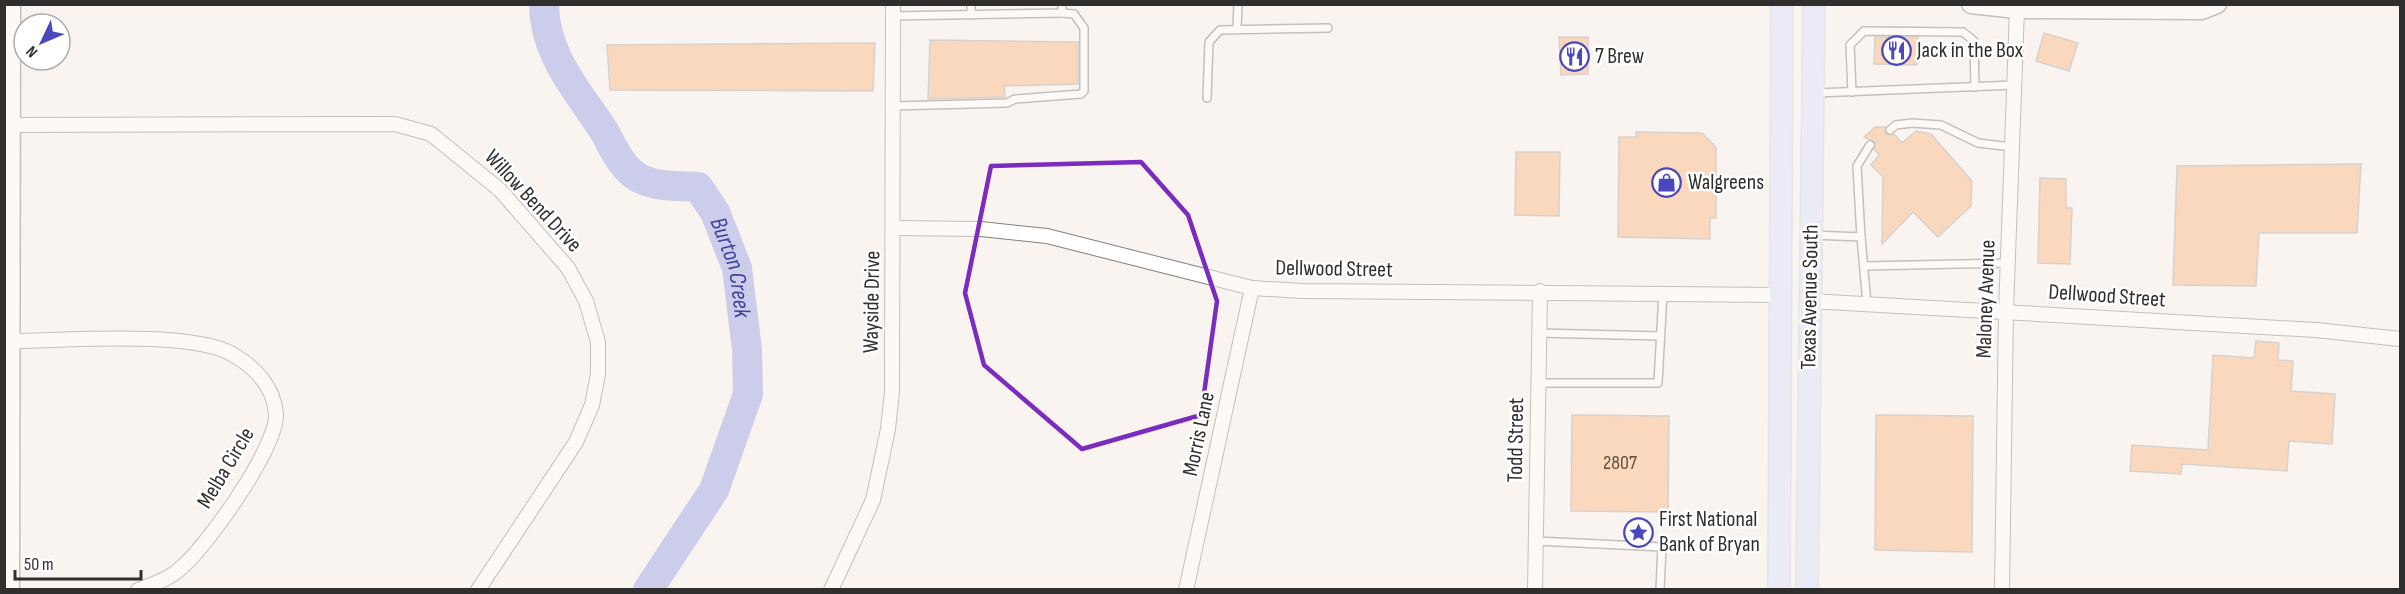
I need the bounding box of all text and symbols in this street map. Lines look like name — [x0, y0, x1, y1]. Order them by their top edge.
north arrow — [12, 12, 72, 72]
restaurant icon: Jack in the Box — [1880, 34, 1912, 66]
place label: Jack in the Box — [1916, 37, 2024, 64]
restaurant icon: 7 Brew — [1558, 40, 1590, 72]
text: N — [22, 42, 42, 61]
place label: 7 Brew — [1595, 43, 1644, 70]
street label: Willow Bend Drive — [479, 144, 587, 258]
shop icon: Walgreens — [1651, 166, 1683, 198]
place label: Walgreens — [1688, 169, 1764, 196]
water label: Burton Creek — [704, 213, 758, 320]
street label: Texas Avenue South — [1795, 224, 1825, 370]
street label: Maloney Avenue — [1970, 239, 2002, 359]
street label: Wayside Drive — [858, 251, 886, 353]
street label: Dellwood Street — [1275, 254, 1393, 284]
street label: Dellwood Street — [2047, 278, 2167, 314]
street label: Morris Lane — [1177, 390, 1221, 478]
street label: Todd Street — [1502, 397, 1530, 483]
street label: Melba Circle — [191, 423, 261, 513]
house number: 2807 — [1603, 451, 1637, 475]
place label: First National Bank of Bryan — [1659, 506, 1760, 558]
place icon: First National Bank of Bryan — [1622, 516, 1654, 548]
scale bar — [15, 543, 141, 581]
text: 50 m — [24, 554, 54, 575]

